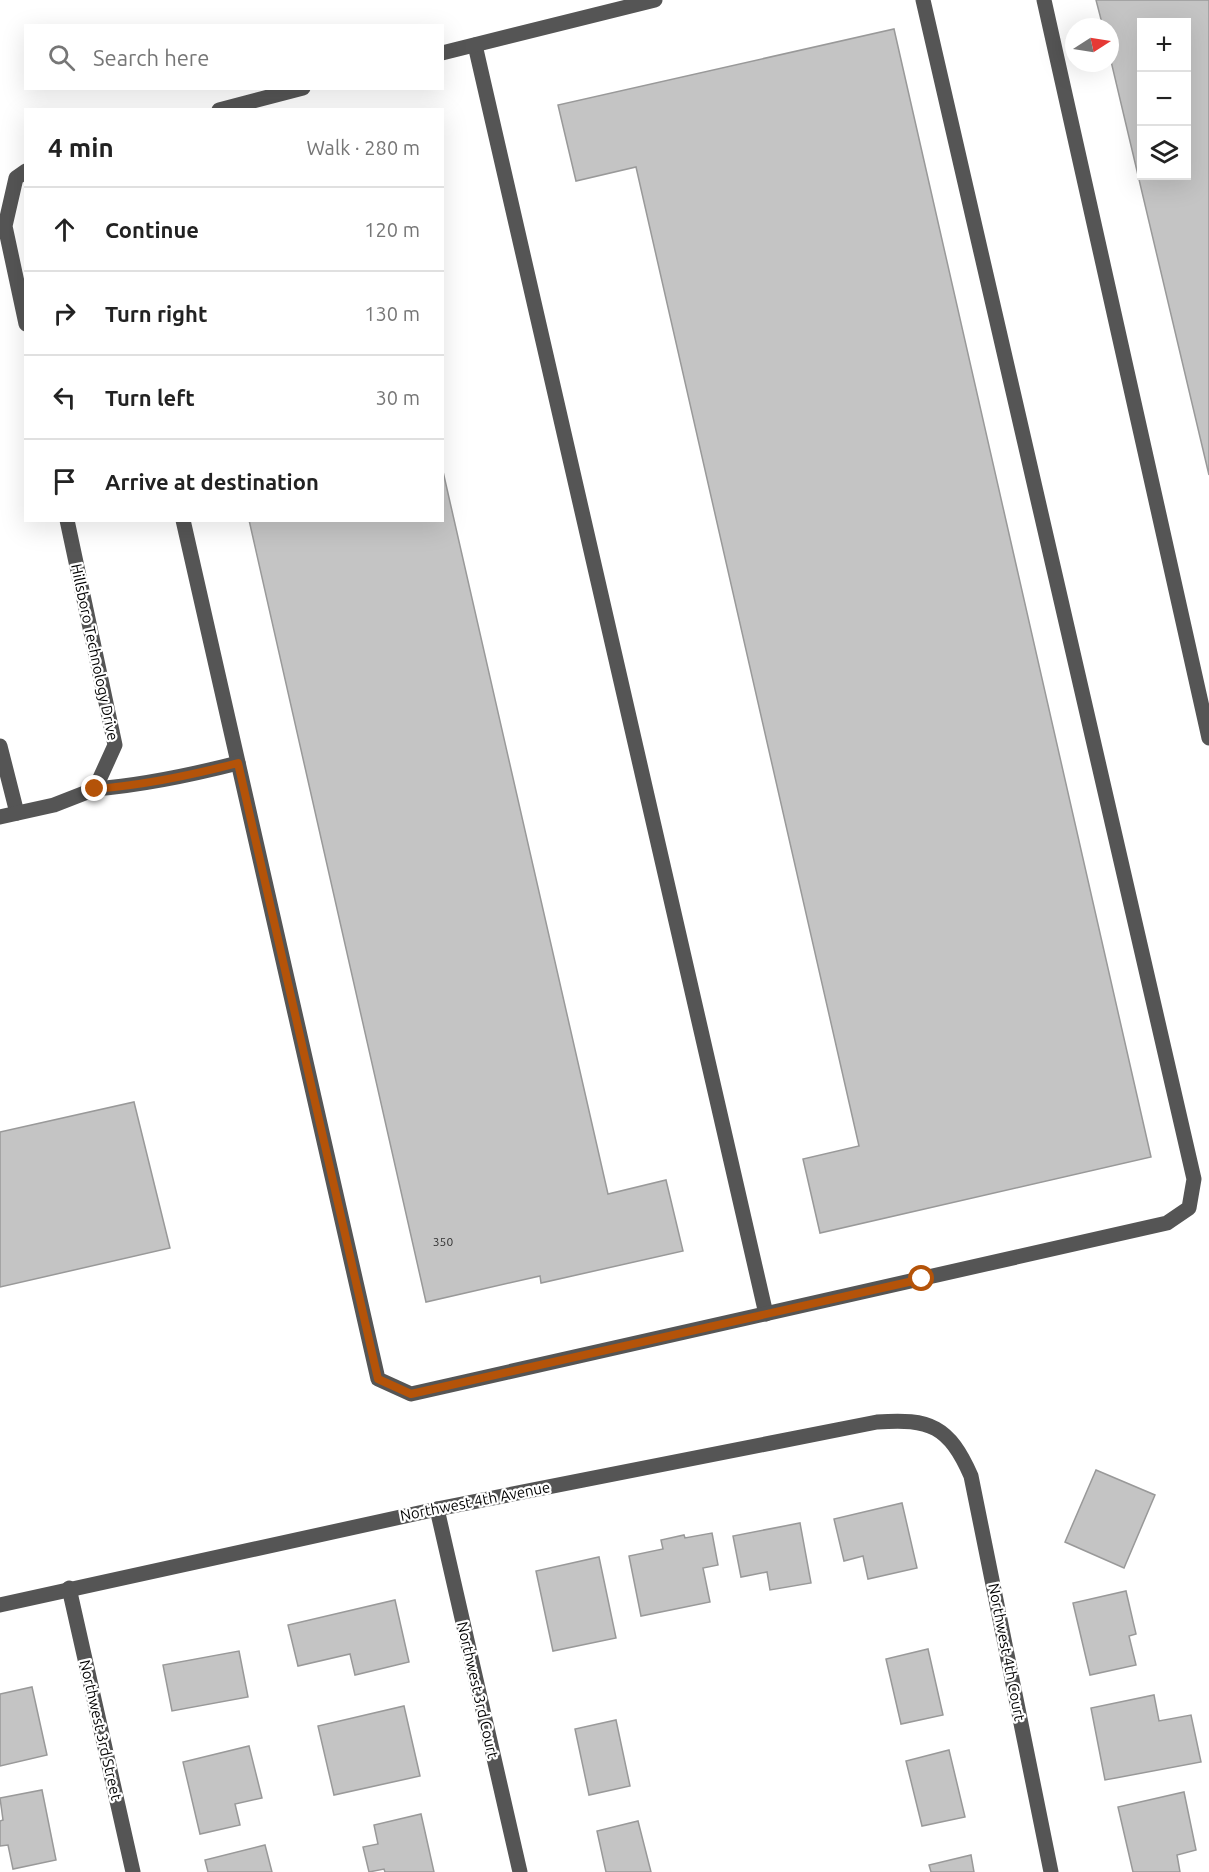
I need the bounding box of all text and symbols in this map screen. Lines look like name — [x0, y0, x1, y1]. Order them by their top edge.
north arrow — [1065, 18, 1119, 72]
map controls — [1137, 18, 1191, 180]
button: + — [1137, 18, 1191, 72]
search box — [24, 24, 444, 90]
icon: search — [45, 41, 78, 74]
text: Search here — [93, 45, 209, 70]
button: − — [1137, 72, 1191, 126]
button: layers — [1137, 126, 1191, 180]
text: 4 min — [48, 133, 114, 162]
text: Walk · 280 m — [307, 136, 420, 159]
icon: ahead — [48, 213, 81, 246]
text: Continue — [105, 217, 199, 242]
text: 120 m — [364, 218, 420, 241]
icon: right — [48, 297, 81, 330]
text: Turn right — [105, 301, 207, 326]
text: 130 m — [364, 302, 420, 325]
icon: left — [48, 381, 81, 414]
text: Turn left — [105, 385, 195, 410]
text: 30 m — [376, 386, 420, 409]
icon: arrive — [48, 465, 81, 498]
text: Arrive at destination — [105, 469, 319, 494]
street label: Hillsboro Technology Drive — [68, 562, 122, 742]
route end — [81, 775, 107, 801]
house number: 350 — [433, 1235, 453, 1248]
route start — [908, 1265, 934, 1291]
street label: Northwest 4th Avenue — [399, 1478, 551, 1524]
street label: Northwest 4th Court — [985, 1582, 1029, 1722]
street label: Northwest 3rd Court — [454, 1620, 502, 1760]
street label: Northwest 3rd Street — [77, 1658, 125, 1802]

